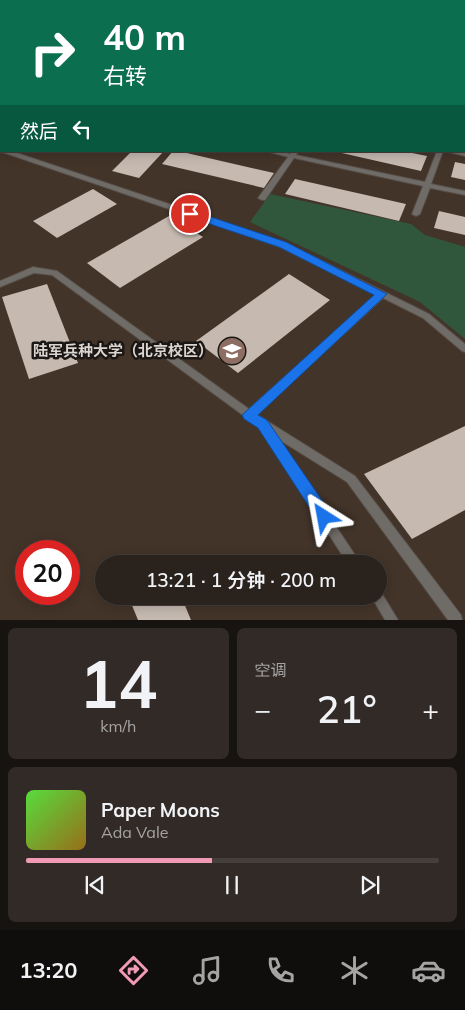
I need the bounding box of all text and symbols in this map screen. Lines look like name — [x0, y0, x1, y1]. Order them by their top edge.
text: 40 m — [103, 15, 186, 59]
icon: right — [20, 20, 85, 85]
text: 右转 — [103, 62, 147, 90]
icon: left — [68, 115, 96, 143]
text: 然后 — [20, 119, 58, 143]
pin — [169, 193, 211, 235]
icon: arrive — [176, 200, 204, 228]
school or university icon: 陆军兵种大学（北京校区） — [217, 336, 247, 366]
place label: 陆军兵种大学（北京校区） — [33, 341, 213, 360]
position arrow — [297, 490, 349, 542]
speed limit sign: 20 — [15, 540, 80, 605]
text: 13:21 · 1 分钟 · 200 m — [146, 568, 336, 592]
text: 14 — [79, 643, 157, 724]
text: 空调 — [255, 660, 287, 680]
text: 21° — [317, 685, 377, 733]
text: − — [255, 692, 271, 727]
text: + — [422, 692, 439, 727]
text: km/h — [100, 716, 136, 736]
text: Paper Moons — [101, 798, 220, 822]
text: Ada Vale — [101, 822, 168, 842]
icon: previous — [81, 871, 109, 899]
icon: pause — [218, 871, 246, 899]
icon: next — [356, 871, 384, 899]
icon: directions — [116, 953, 151, 988]
icon: music — [190, 953, 225, 988]
icon: phone — [263, 953, 298, 988]
icon: climate — [337, 953, 372, 988]
icon: car — [411, 953, 446, 988]
text: 13:20 — [19, 956, 78, 984]

